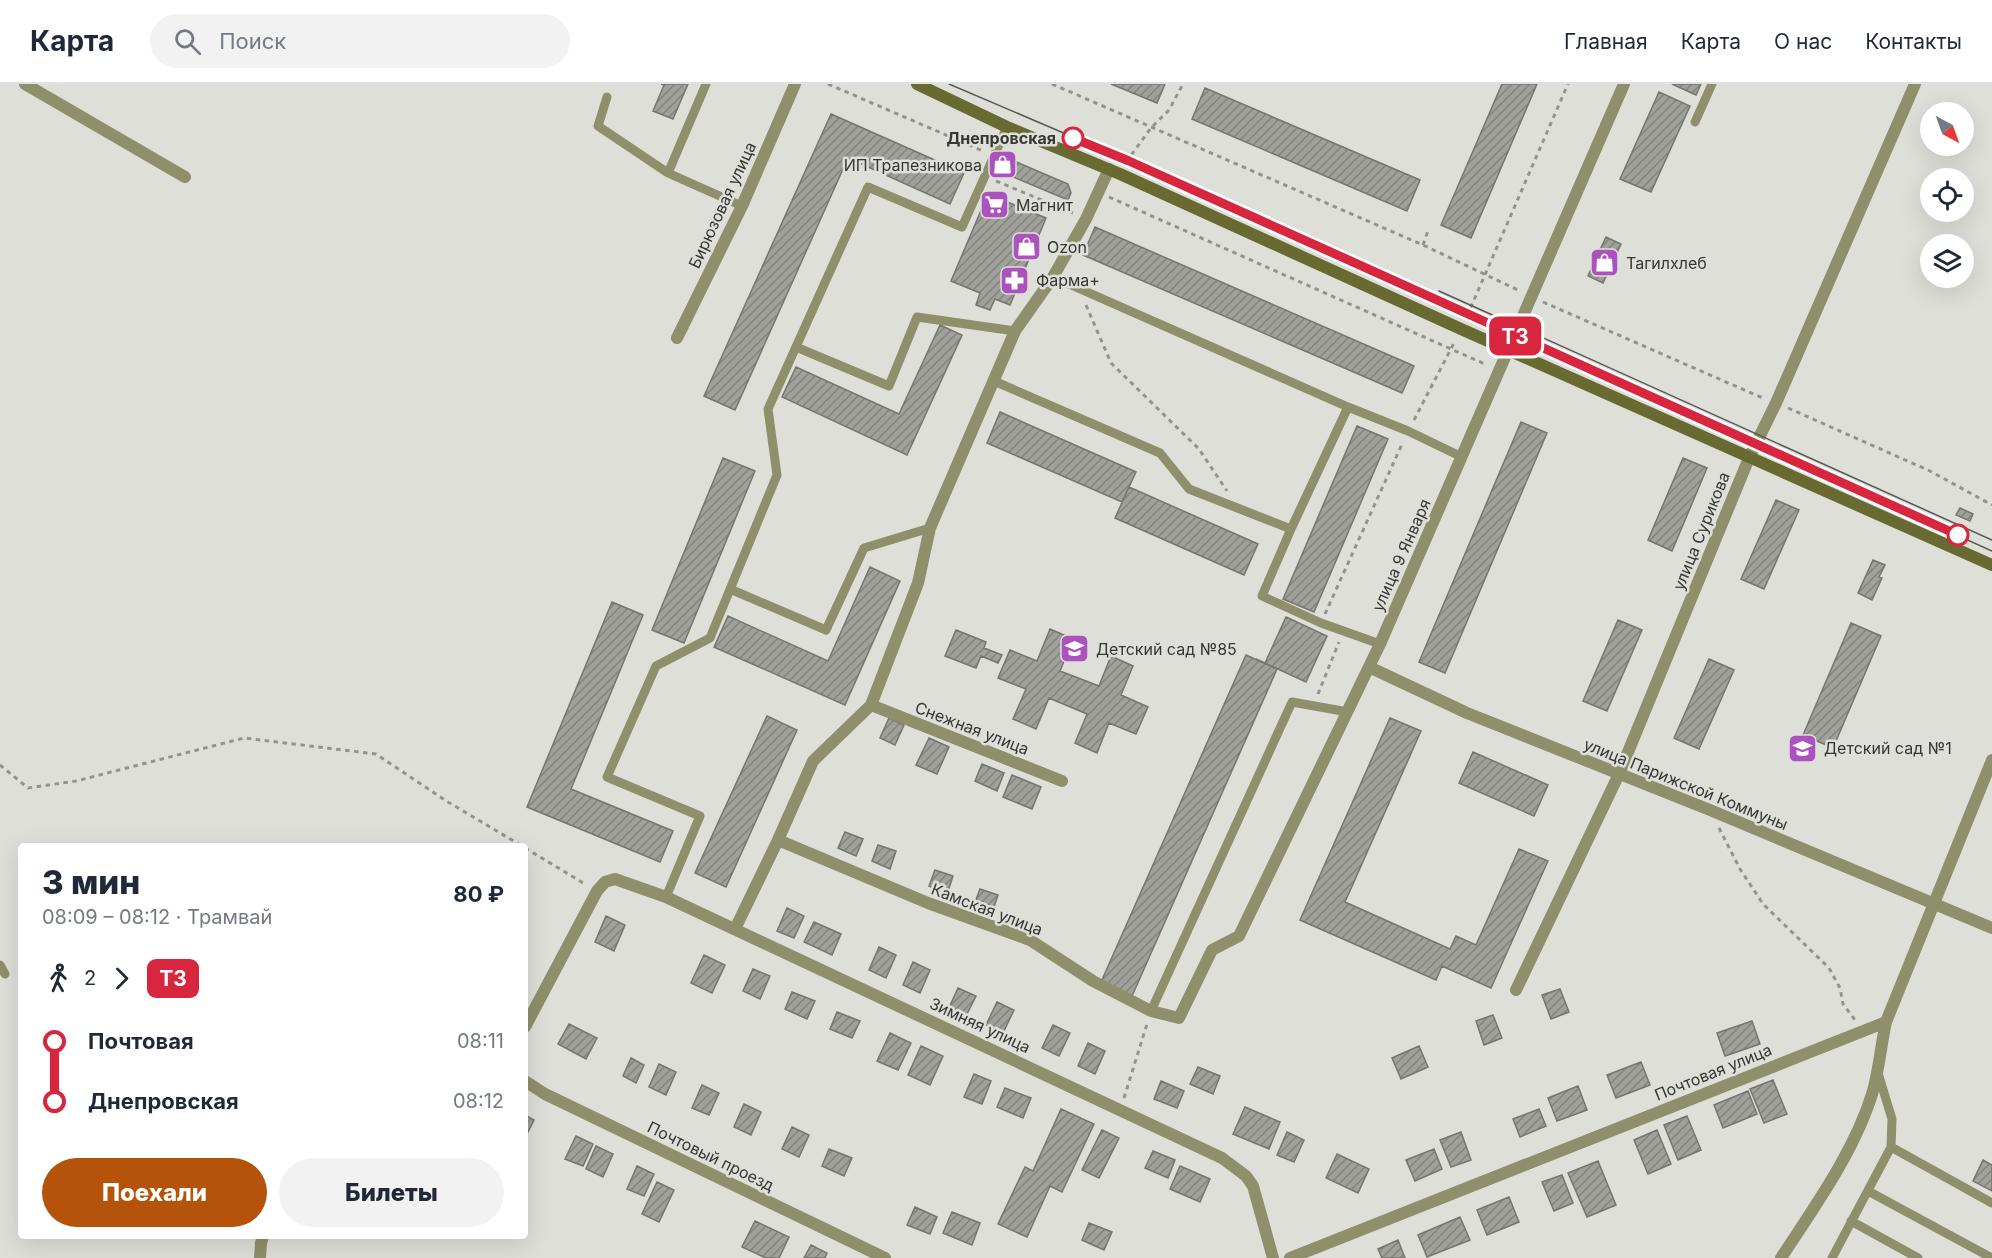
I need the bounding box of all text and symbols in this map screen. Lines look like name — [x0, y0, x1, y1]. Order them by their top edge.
search box — [150, 14, 570, 68]
text: Карта — [30, 24, 114, 58]
icon: search — [171, 25, 204, 58]
text: Поиск — [219, 28, 286, 54]
text: Главная — [1564, 29, 1648, 54]
text: Карта — [1681, 29, 1741, 54]
text: О нас — [1774, 29, 1832, 54]
text: Контакты — [1865, 29, 1962, 54]
north arrow — [1920, 102, 1974, 156]
map controls — [1920, 102, 1974, 288]
marker: Днепровская — [1062, 127, 1084, 149]
place label: Днепровская — [946, 128, 1056, 148]
street label: Бирюзовая улица — [684, 138, 760, 272]
shop icon: ИП Трапезникова — [987, 149, 1019, 181]
place label: ИП Трапезникова — [844, 155, 982, 175]
button: locate — [1920, 168, 1974, 222]
supermarket icon: Магнит — [979, 189, 1011, 221]
place label: Магнит — [1016, 195, 1074, 215]
shop icon: Ozon — [1010, 231, 1042, 263]
button: layers — [1920, 234, 1974, 288]
place label: Ozon — [1047, 237, 1087, 257]
shop icon: Тагилхлеб — [1589, 247, 1621, 279]
place label: Тагилхлеб — [1626, 253, 1707, 273]
pharmacy icon: Фарма+ — [999, 264, 1031, 296]
place label: Фарма+ — [1036, 270, 1100, 290]
line badge: T3 — [1488, 316, 1542, 356]
text: T3 — [1501, 324, 1529, 349]
street label: улица Сурикова — [1668, 469, 1734, 593]
street label: улица 9 Января — [1367, 496, 1435, 614]
unlabelled marker — [1947, 524, 1969, 546]
school or university icon: Детский сад №85 — [1059, 633, 1091, 665]
place label: Детский сад №85 — [1096, 639, 1237, 659]
street label: Снежная улица — [912, 697, 1032, 759]
school or university icon: Детский сад №1 — [1787, 732, 1819, 764]
street label: улица Парижской Коммуны — [1581, 734, 1791, 834]
place label: Детский сад №1 — [1824, 738, 1952, 758]
text: 3 мин — [42, 862, 140, 902]
street label: Камская улица — [928, 879, 1046, 939]
text: 80 ₽ — [453, 881, 504, 907]
text: 08:09 – 08:12 · Трамвай — [42, 905, 272, 929]
icon: walk — [42, 962, 75, 995]
icon: forward — [105, 962, 138, 995]
text: 2 — [84, 966, 96, 990]
text: T3 — [159, 966, 187, 991]
street label: Зимняя улица — [926, 993, 1034, 1057]
text: Почтовая — [88, 1028, 194, 1054]
text: 08:11 — [457, 1029, 504, 1053]
street label: Почтовая улица — [1652, 1039, 1774, 1105]
text: Днепровская — [88, 1088, 239, 1114]
text: 08:12 — [453, 1089, 504, 1113]
street label: Почтовый проезд — [644, 1117, 778, 1195]
button: Поехали — [42, 1158, 267, 1227]
button: Билеты — [279, 1158, 504, 1227]

